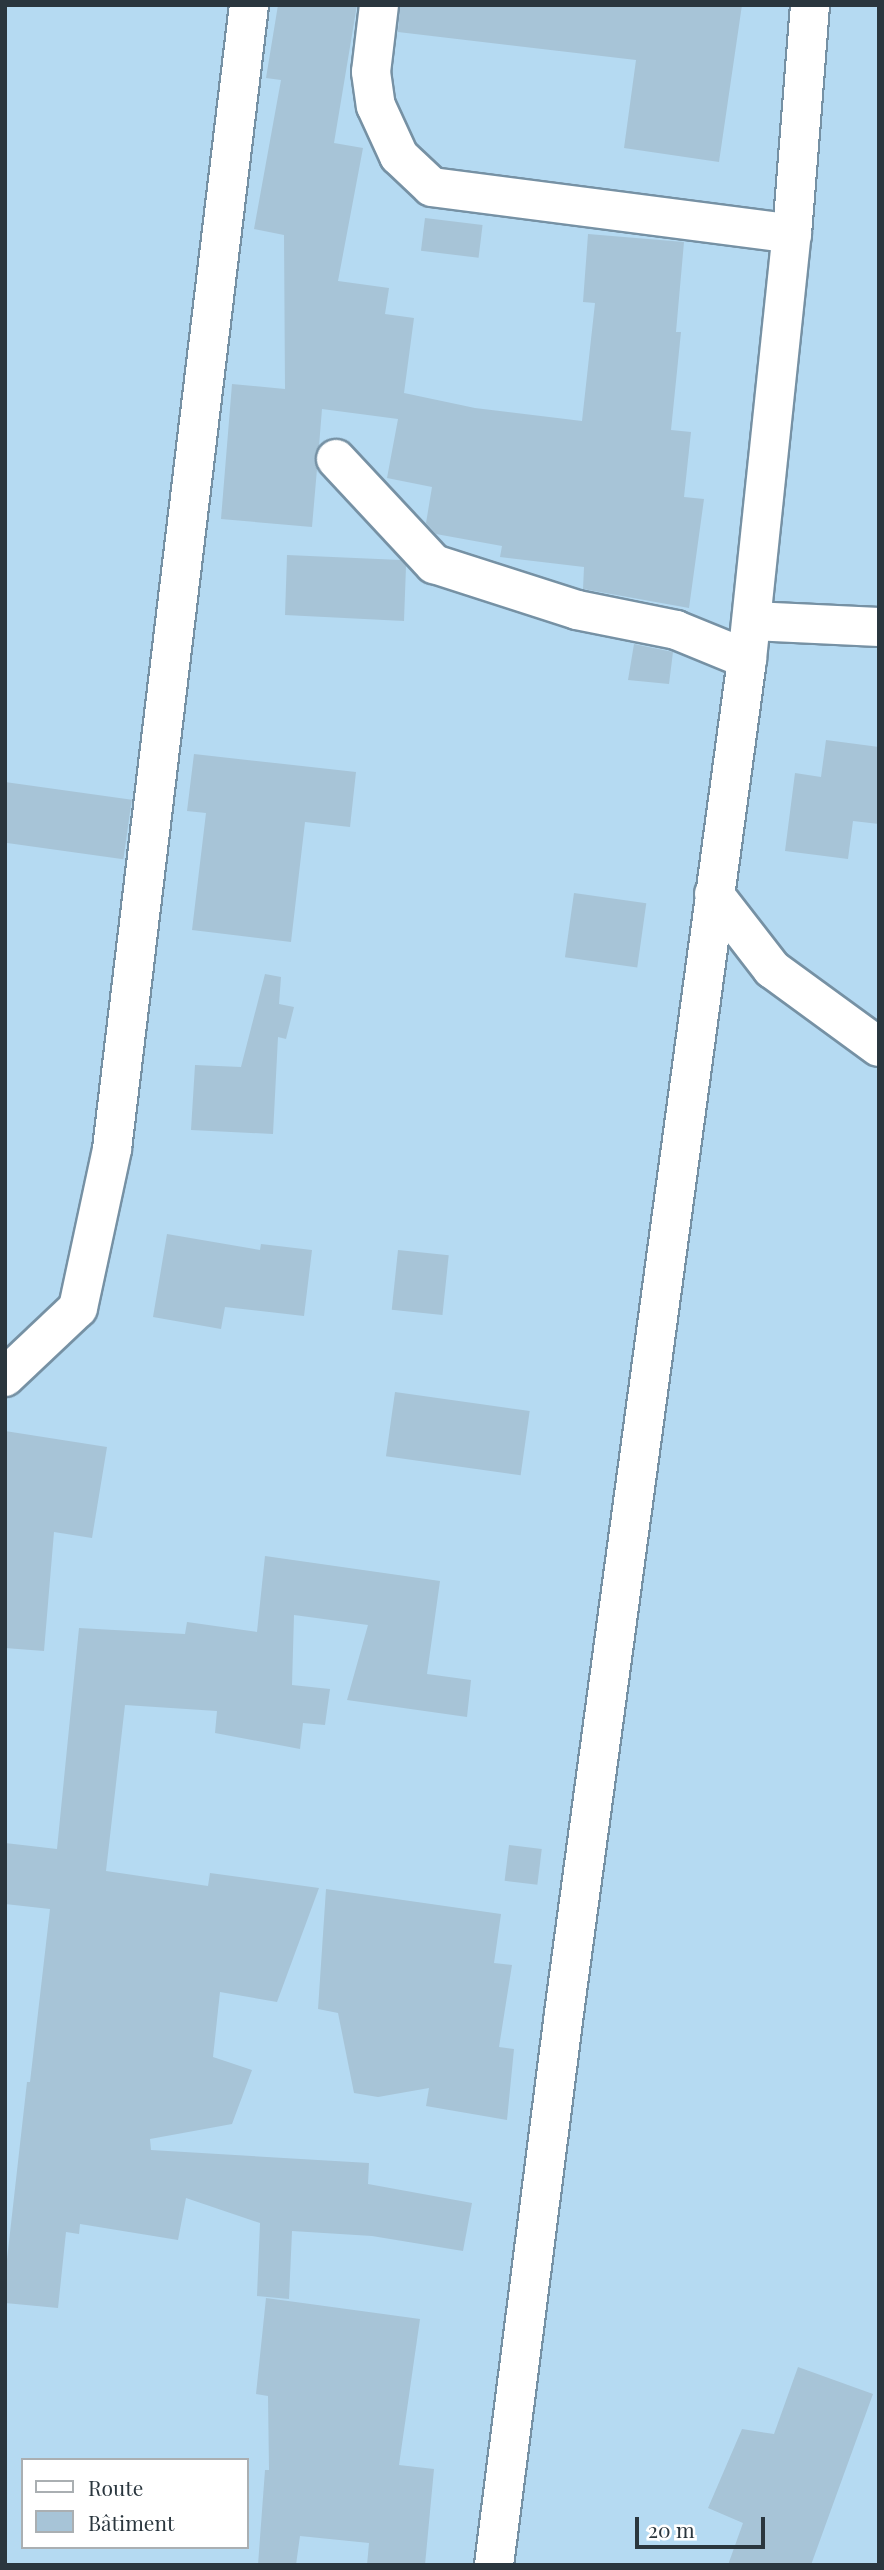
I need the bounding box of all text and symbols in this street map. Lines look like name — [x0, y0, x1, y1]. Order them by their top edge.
legend — [21, 2458, 248, 2549]
text: Route — [88, 2473, 143, 2501]
scale bar — [639, 2504, 768, 2548]
text: Bâtiment — [88, 2508, 174, 2536]
text: 20 m — [648, 2515, 695, 2543]

